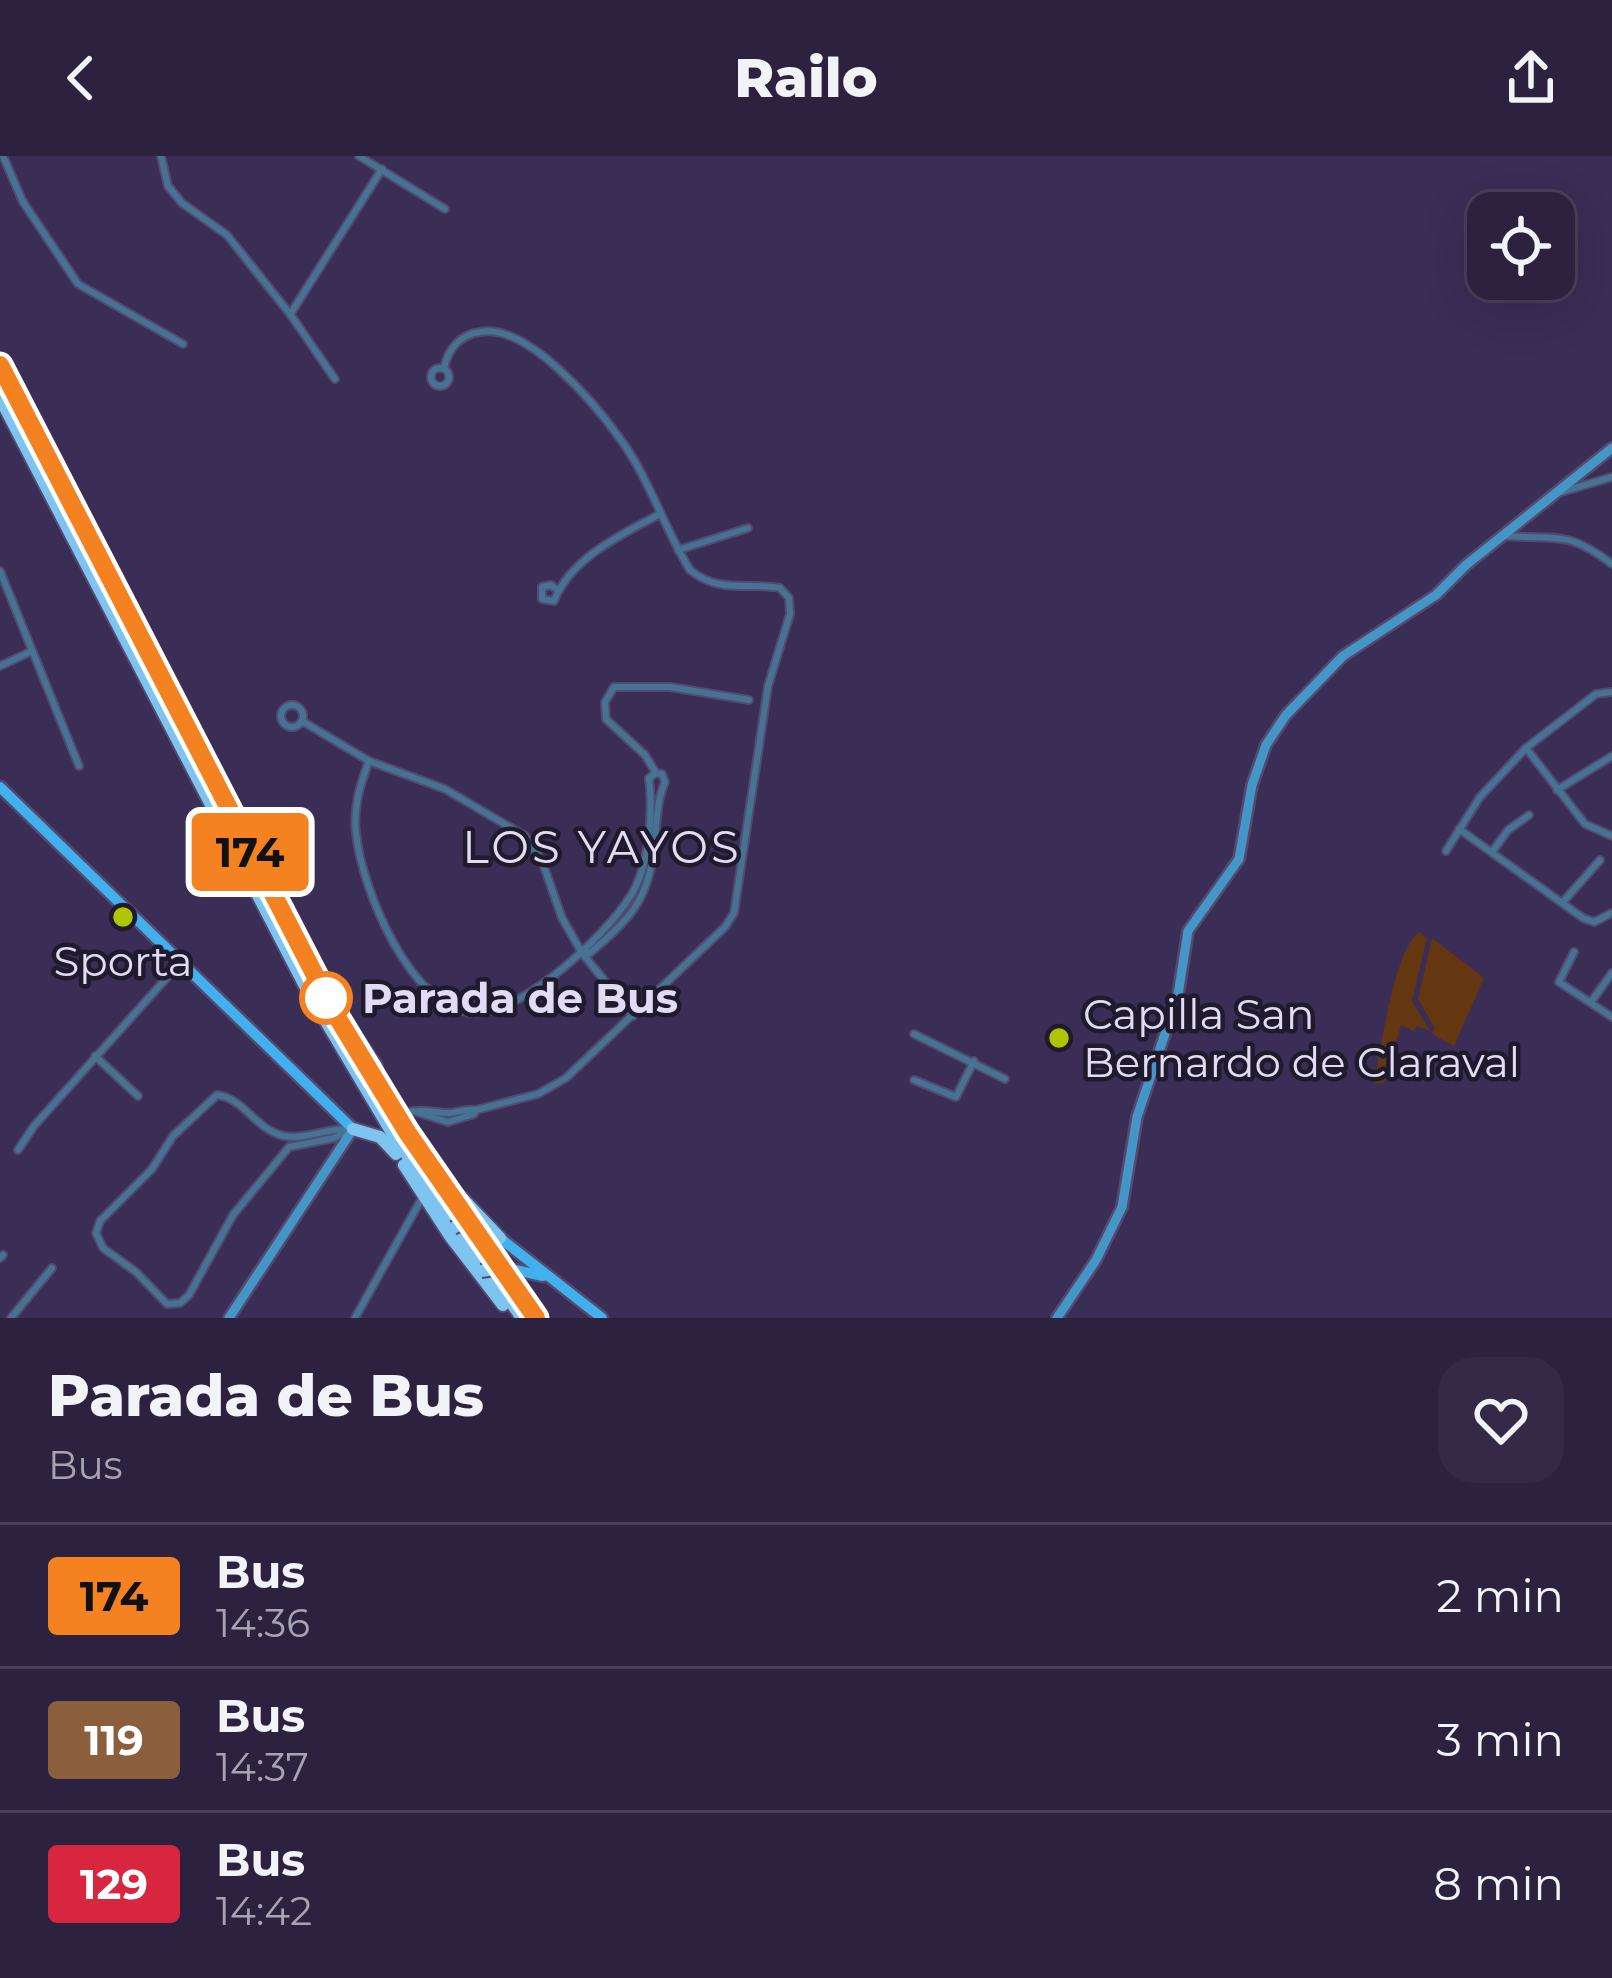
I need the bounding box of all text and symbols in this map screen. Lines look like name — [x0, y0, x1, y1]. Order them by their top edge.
icon: back — [48, 45, 114, 111]
text: Railo — [734, 45, 878, 111]
icon: share — [1498, 45, 1564, 111]
map controls — [1467, 192, 1575, 300]
button: locate — [1467, 192, 1575, 300]
line badge: 174 — [181, 813, 319, 891]
district label: LOS YAYOS — [462, 819, 742, 874]
text: 174 — [216, 826, 284, 878]
marker: Sporta — [110, 904, 136, 930]
place label: Sporta — [53, 935, 193, 987]
place label: Parada de Bus — [362, 972, 678, 1024]
marker: Parada de Bus — [301, 973, 351, 1023]
place label: Capilla San Bernardo de Claraval — [1083, 988, 1520, 1088]
marker: Capilla San Bernardo de Claraval — [1046, 1025, 1072, 1051]
button: heart — [1438, 1357, 1564, 1483]
text: Parada de Bus — [48, 1361, 484, 1430]
text: Bus — [48, 1441, 123, 1489]
text: Bus — [216, 1544, 305, 1599]
text: 2 min — [1436, 1568, 1564, 1623]
text: 174 — [80, 1570, 148, 1622]
text: 14:36 — [216, 1599, 310, 1647]
text: Bus — [216, 1688, 305, 1743]
text: 3 min — [1437, 1712, 1564, 1767]
text: 119 — [84, 1714, 144, 1766]
text: 14:37 — [216, 1743, 309, 1791]
text: Bus — [216, 1832, 305, 1887]
text: 8 min — [1433, 1856, 1564, 1911]
text: 129 — [80, 1858, 148, 1910]
text: 14:42 — [216, 1887, 312, 1935]

